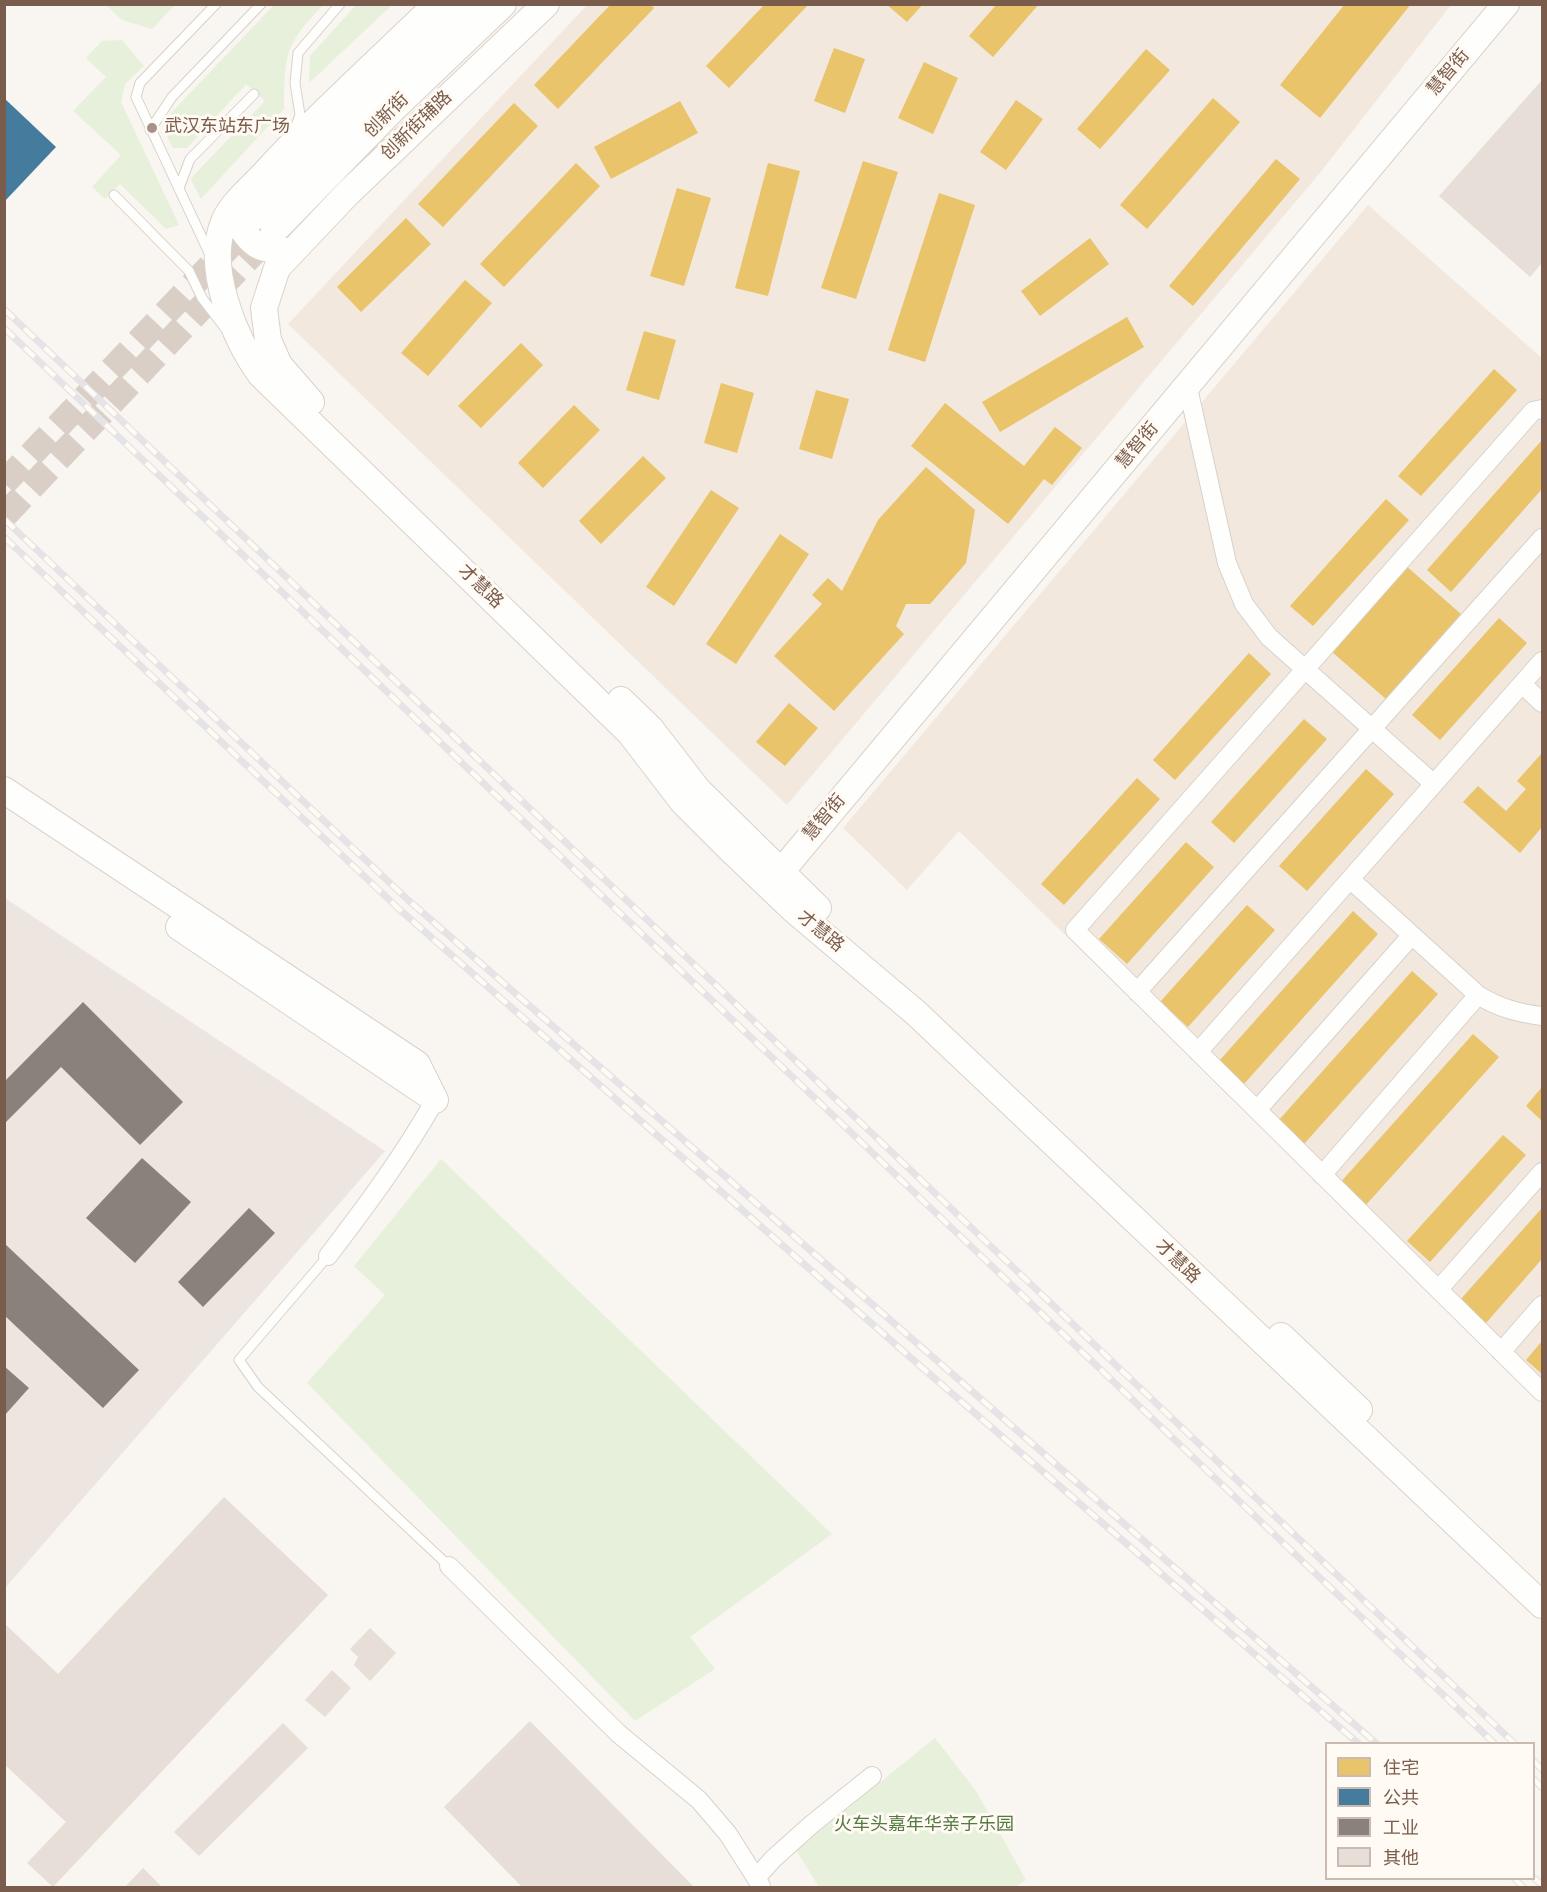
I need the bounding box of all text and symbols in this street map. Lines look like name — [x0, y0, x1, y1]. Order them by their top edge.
street label: 慧智街 — [1423, 45, 1475, 101]
street label: 创新街辅路 — [377, 87, 457, 165]
street label: 创新街 — [360, 89, 414, 143]
place label: 武汉东站东广场 — [164, 117, 290, 139]
marker: 武汉东站东广场 — [145, 121, 159, 135]
street label: 慧智街 — [1112, 418, 1164, 474]
street label: 才慧路 — [453, 560, 507, 614]
street label: 慧智街 — [799, 790, 851, 846]
street label: 才慧路 — [792, 907, 848, 957]
street label: 才慧路 — [1150, 1235, 1204, 1289]
legend — [1325, 1742, 1535, 1880]
text: 住宅 — [1383, 1754, 1419, 1781]
text: 公共 — [1383, 1784, 1419, 1811]
text: 工业 — [1383, 1814, 1419, 1841]
park label: 火车头嘉年华亲子乐园 — [834, 1815, 1014, 1837]
text: 其他 — [1383, 1844, 1419, 1871]

